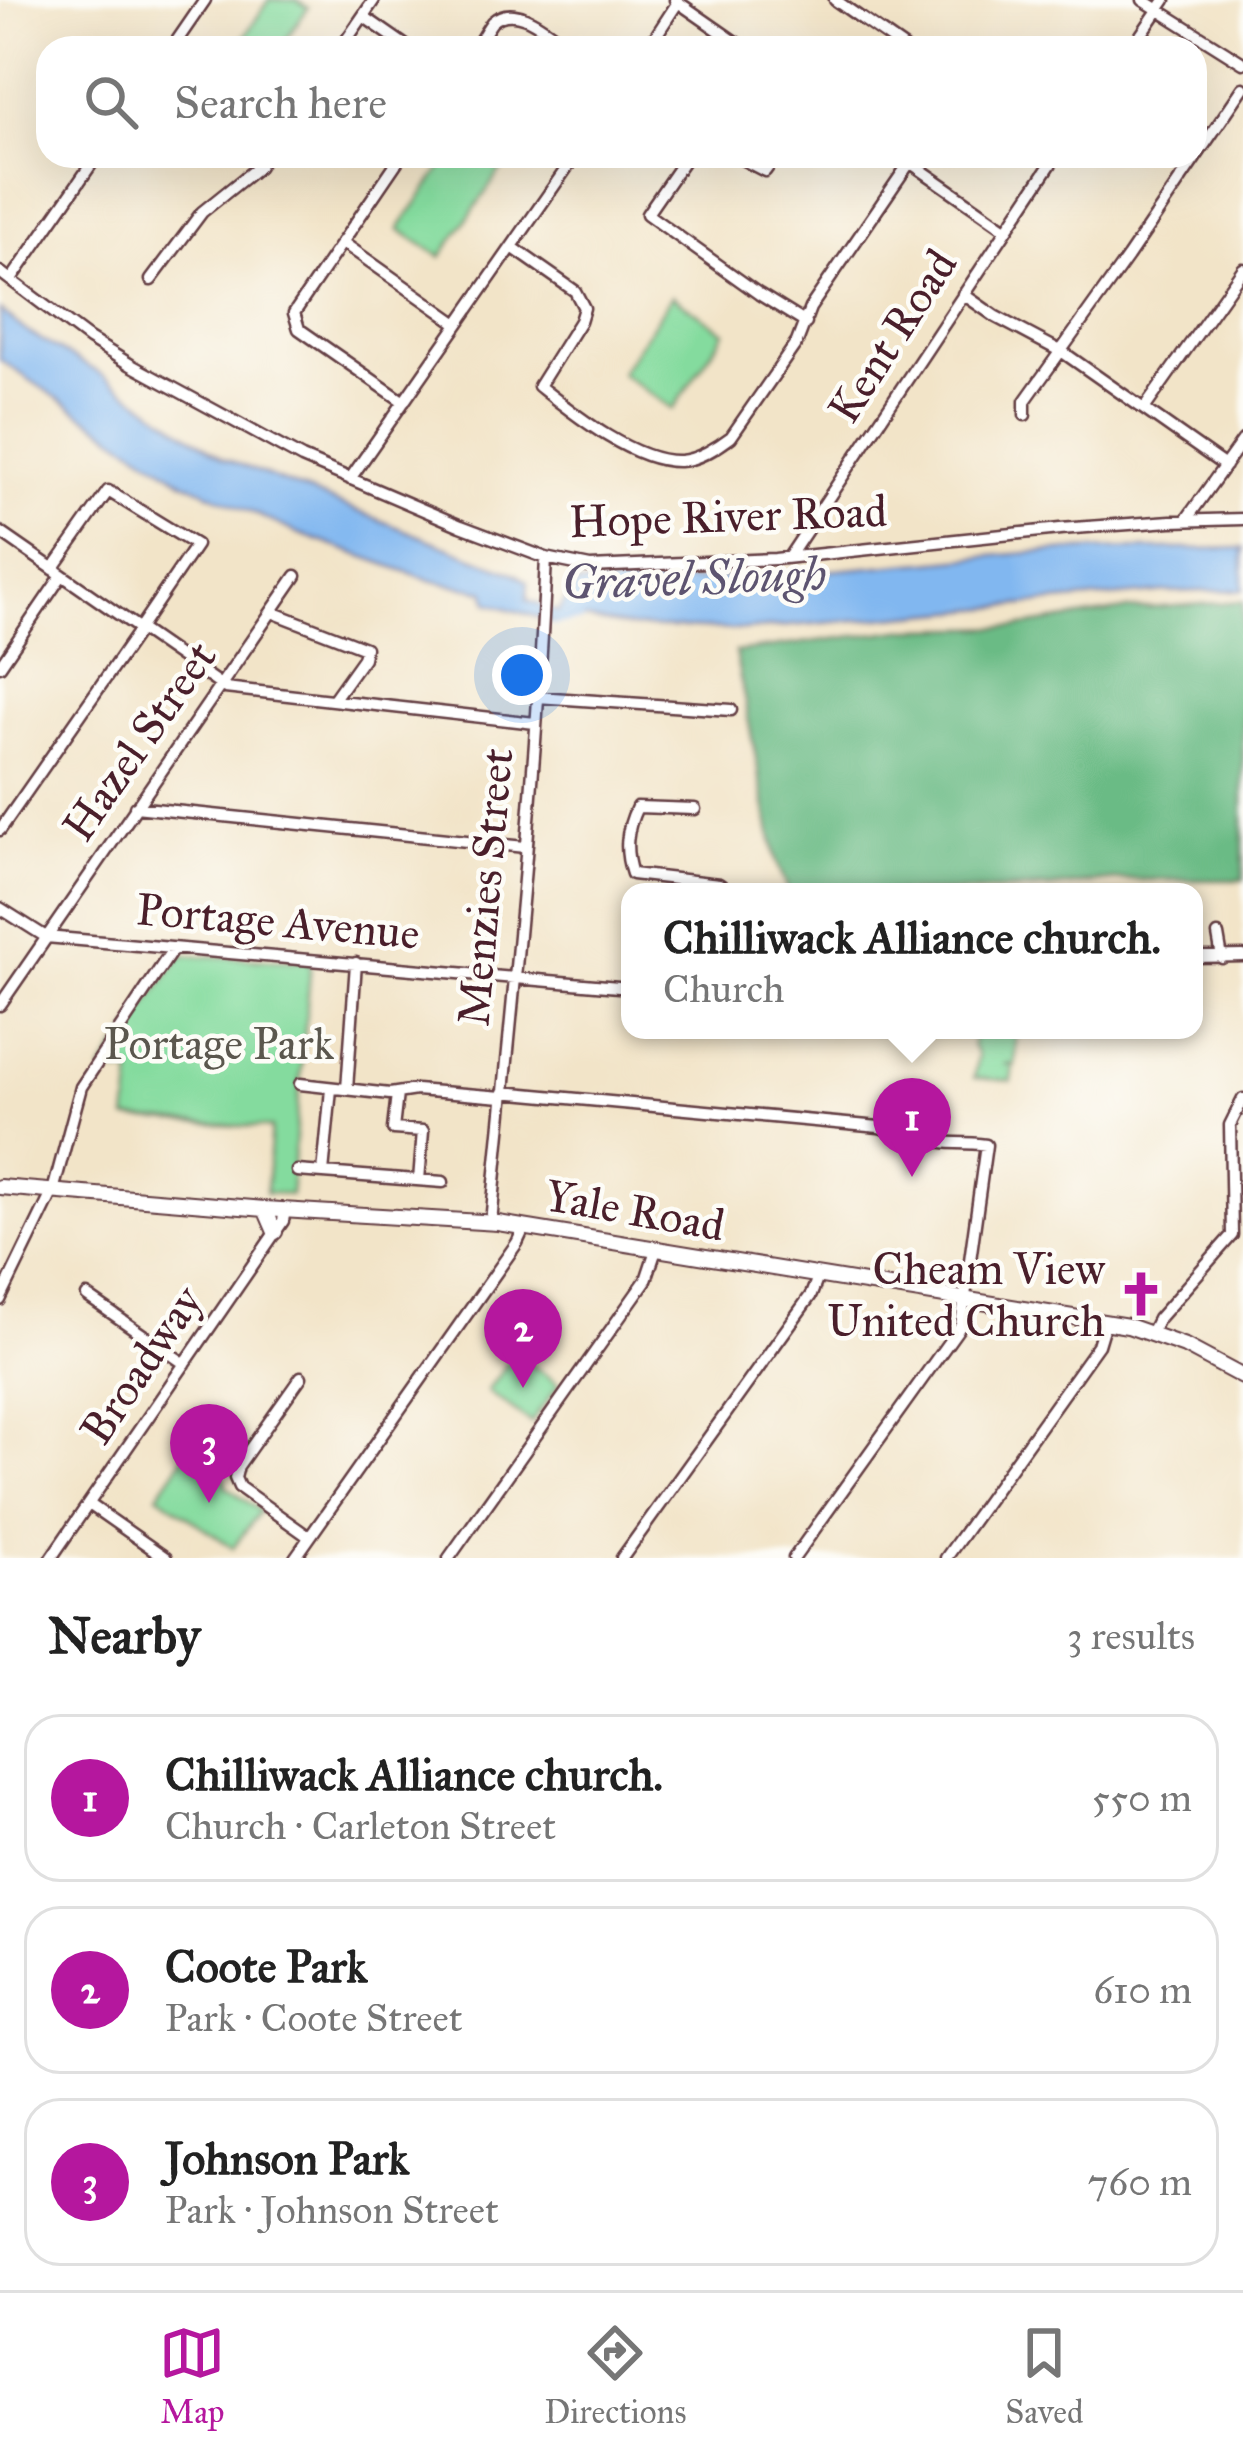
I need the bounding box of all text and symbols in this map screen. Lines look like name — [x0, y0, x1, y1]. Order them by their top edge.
search box — [36, 36, 1207, 168]
icon: search — [78, 69, 144, 135]
text: Search here — [174, 75, 387, 130]
street label: Kent Road — [816, 239, 969, 433]
street label: Hope River Road — [568, 483, 888, 549]
water label: Gravel Slough — [561, 544, 827, 612]
street label: Hazel Street — [50, 630, 228, 851]
your location — [492, 645, 552, 705]
street label: Menzies Street — [445, 746, 525, 1028]
street label: Portage Avenue — [134, 881, 422, 961]
popup — [621, 883, 1203, 1039]
text: Chilliwack Alliance church. — [663, 910, 1161, 965]
text: Church — [663, 965, 785, 1013]
park label: Portage Park — [104, 1016, 334, 1071]
pin: 1 — [873, 1078, 951, 1177]
street label: Yale Road — [541, 1167, 729, 1253]
place label: Cheam View United Church — [827, 1241, 1107, 1348]
church icon: Cheam View United Church — [1116, 1269, 1166, 1319]
street label: Broadway — [68, 1274, 214, 1455]
pin: 2 — [484, 1289, 562, 1388]
pin: 3 — [170, 1404, 248, 1503]
text: Nearby — [48, 1605, 200, 1667]
text: 3 results — [1067, 1612, 1195, 1660]
text: Chilliwack Alliance church. — [165, 1747, 663, 1802]
text: 1 — [82, 1774, 98, 1822]
text: 550 m — [1092, 1774, 1192, 1822]
text: Church · Carleton Street — [165, 1802, 556, 1850]
text: Coote Park — [165, 1939, 367, 1994]
text: 2 — [80, 1966, 100, 2014]
text: 610 m — [1093, 1966, 1192, 2014]
text: Park · Coote Street — [165, 1994, 463, 2042]
text: Johnson Park — [165, 2131, 409, 2186]
text: 3 — [82, 2158, 98, 2206]
text: 760 m — [1087, 2158, 1192, 2206]
text: Park · Johnson Street — [165, 2186, 499, 2234]
tab: Map — [159, 2320, 225, 2432]
tab: Directions — [544, 2320, 686, 2432]
tab: Saved — [1005, 2320, 1084, 2432]

